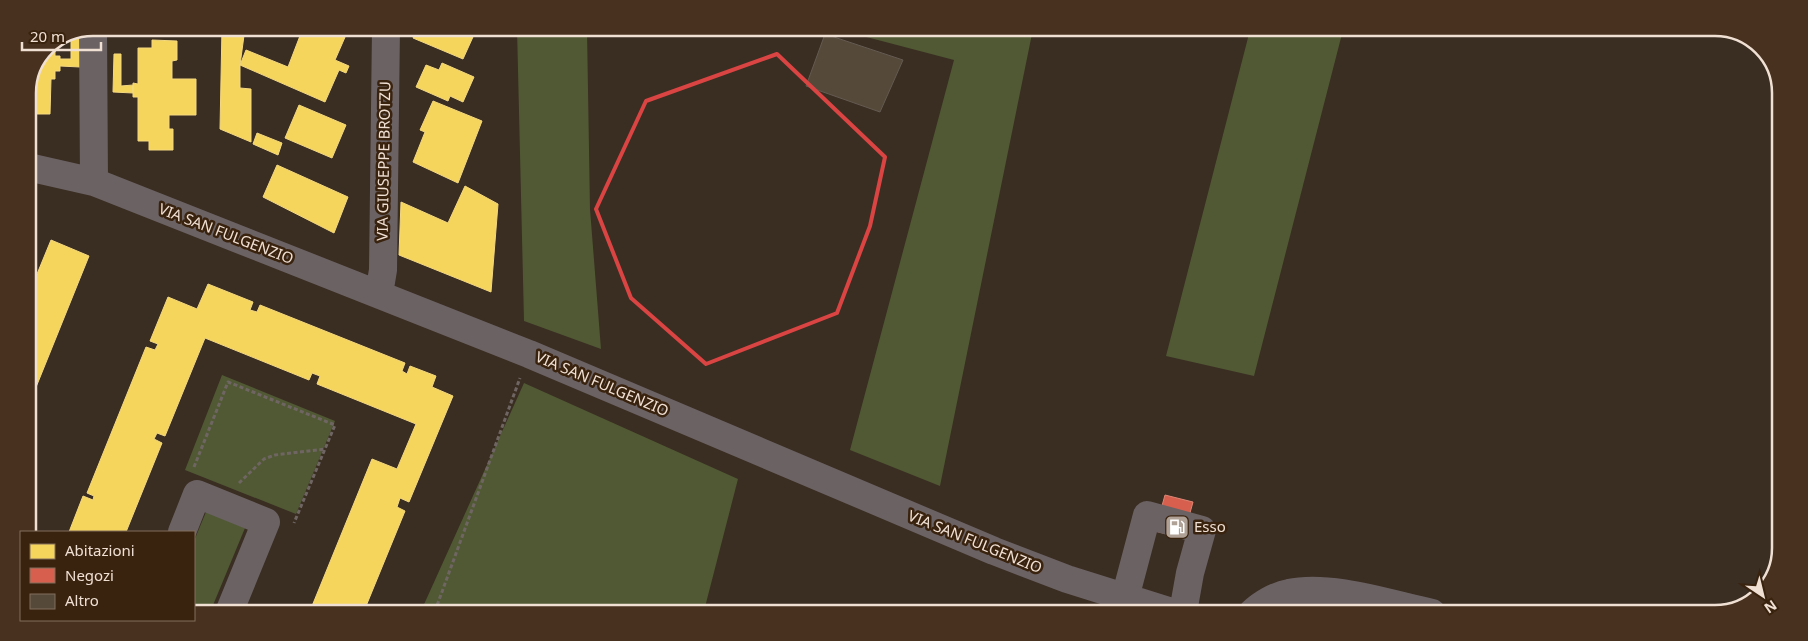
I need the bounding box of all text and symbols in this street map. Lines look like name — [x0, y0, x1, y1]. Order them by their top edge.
scale bar — [22, 20, 101, 52]
text: 20 m — [30, 26, 65, 46]
street label: VIA GIUSEPPE BROTZU — [372, 81, 394, 241]
street label: VIA SAN FULGENZIO — [156, 198, 297, 268]
street label: VIA SAN FULGENZIO — [533, 346, 672, 420]
street label: VIA SAN FULGENZIO — [905, 505, 1045, 577]
fuel station icon: Esso — [1164, 514, 1190, 540]
place label: Esso — [1194, 516, 1226, 536]
legend — [20, 531, 195, 621]
text: Abitazioni — [65, 540, 135, 560]
text: Negozi — [65, 565, 114, 585]
north arrow — [1738, 571, 1788, 621]
text: Altro — [65, 590, 99, 610]
text: N — [1761, 596, 1781, 618]

